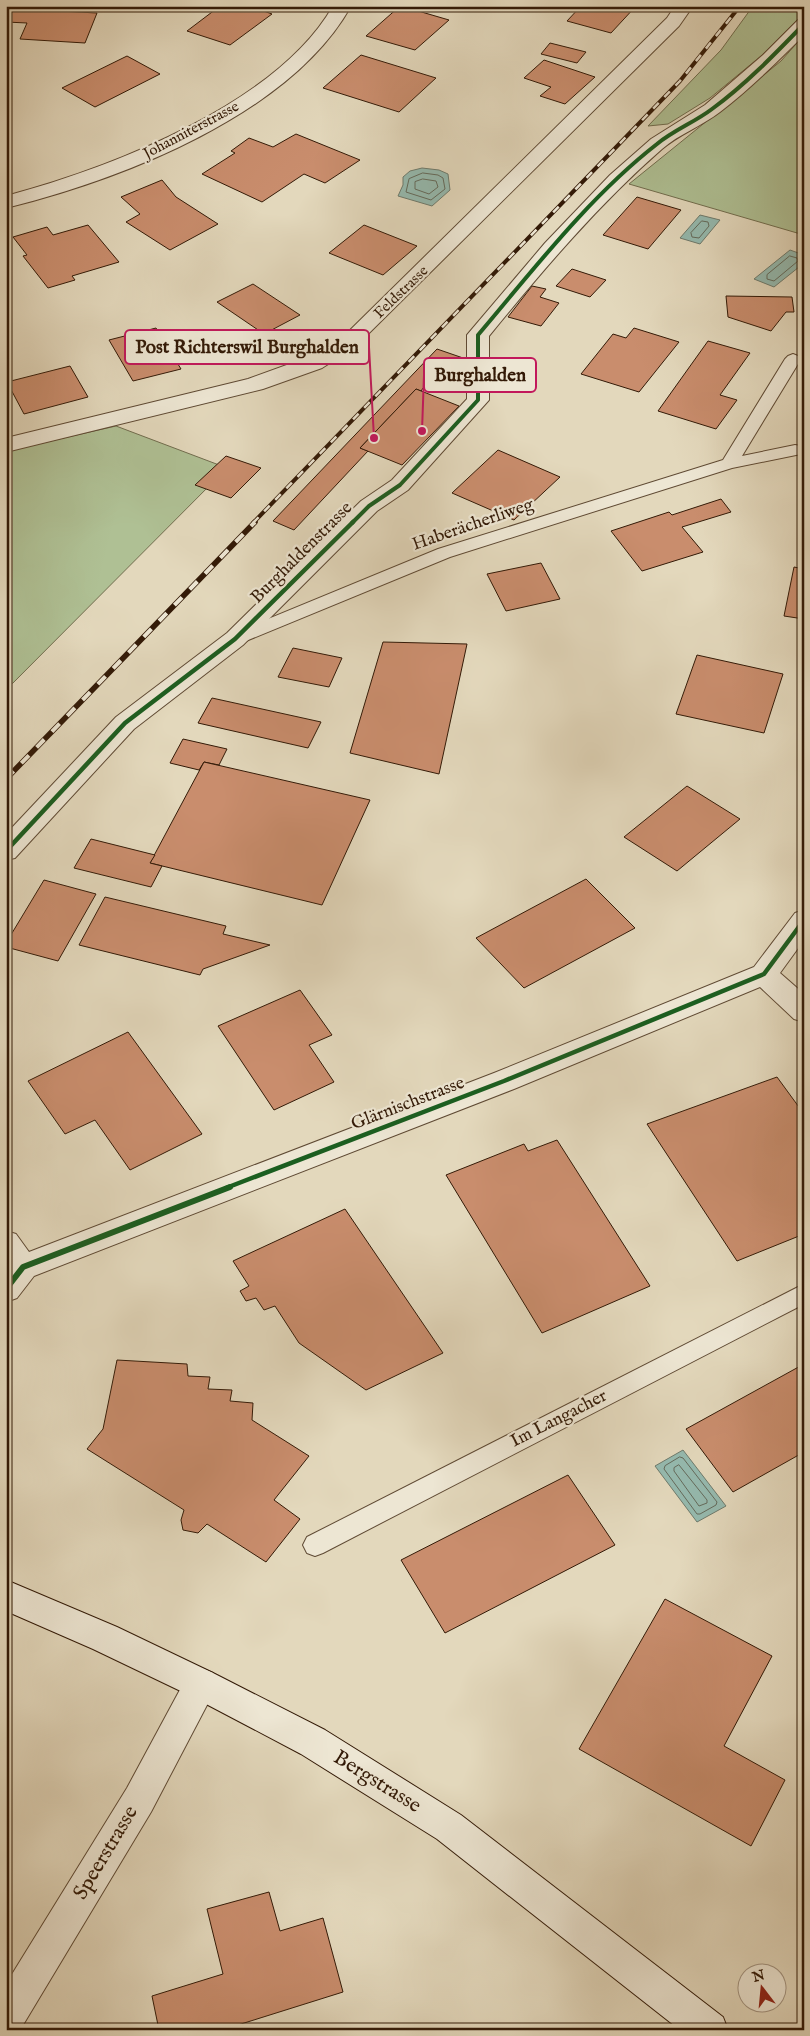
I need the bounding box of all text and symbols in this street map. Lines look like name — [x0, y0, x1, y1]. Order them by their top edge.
street label: Johanniterstrasse — [138, 97, 242, 164]
street label: Feldstrasse — [370, 261, 432, 323]
callout: Post Richterswil Burghalden — [125, 330, 369, 364]
text: Post Richterswil Burghalden — [135, 336, 359, 360]
callout: Burghalden — [424, 358, 536, 392]
text: Burghalden — [434, 364, 526, 388]
street label: Haberächerliweg — [409, 493, 537, 557]
street label: Burghaldenstrasse — [246, 497, 358, 609]
street label: Glärnischstrasse — [348, 1072, 468, 1136]
street label: Im Langacher — [507, 1385, 612, 1453]
street label: Bergstrasse — [328, 1744, 426, 1820]
street label: Speerstrasse — [67, 1801, 145, 1905]
north arrow — [738, 1964, 788, 2014]
text: N — [749, 1966, 767, 1987]

